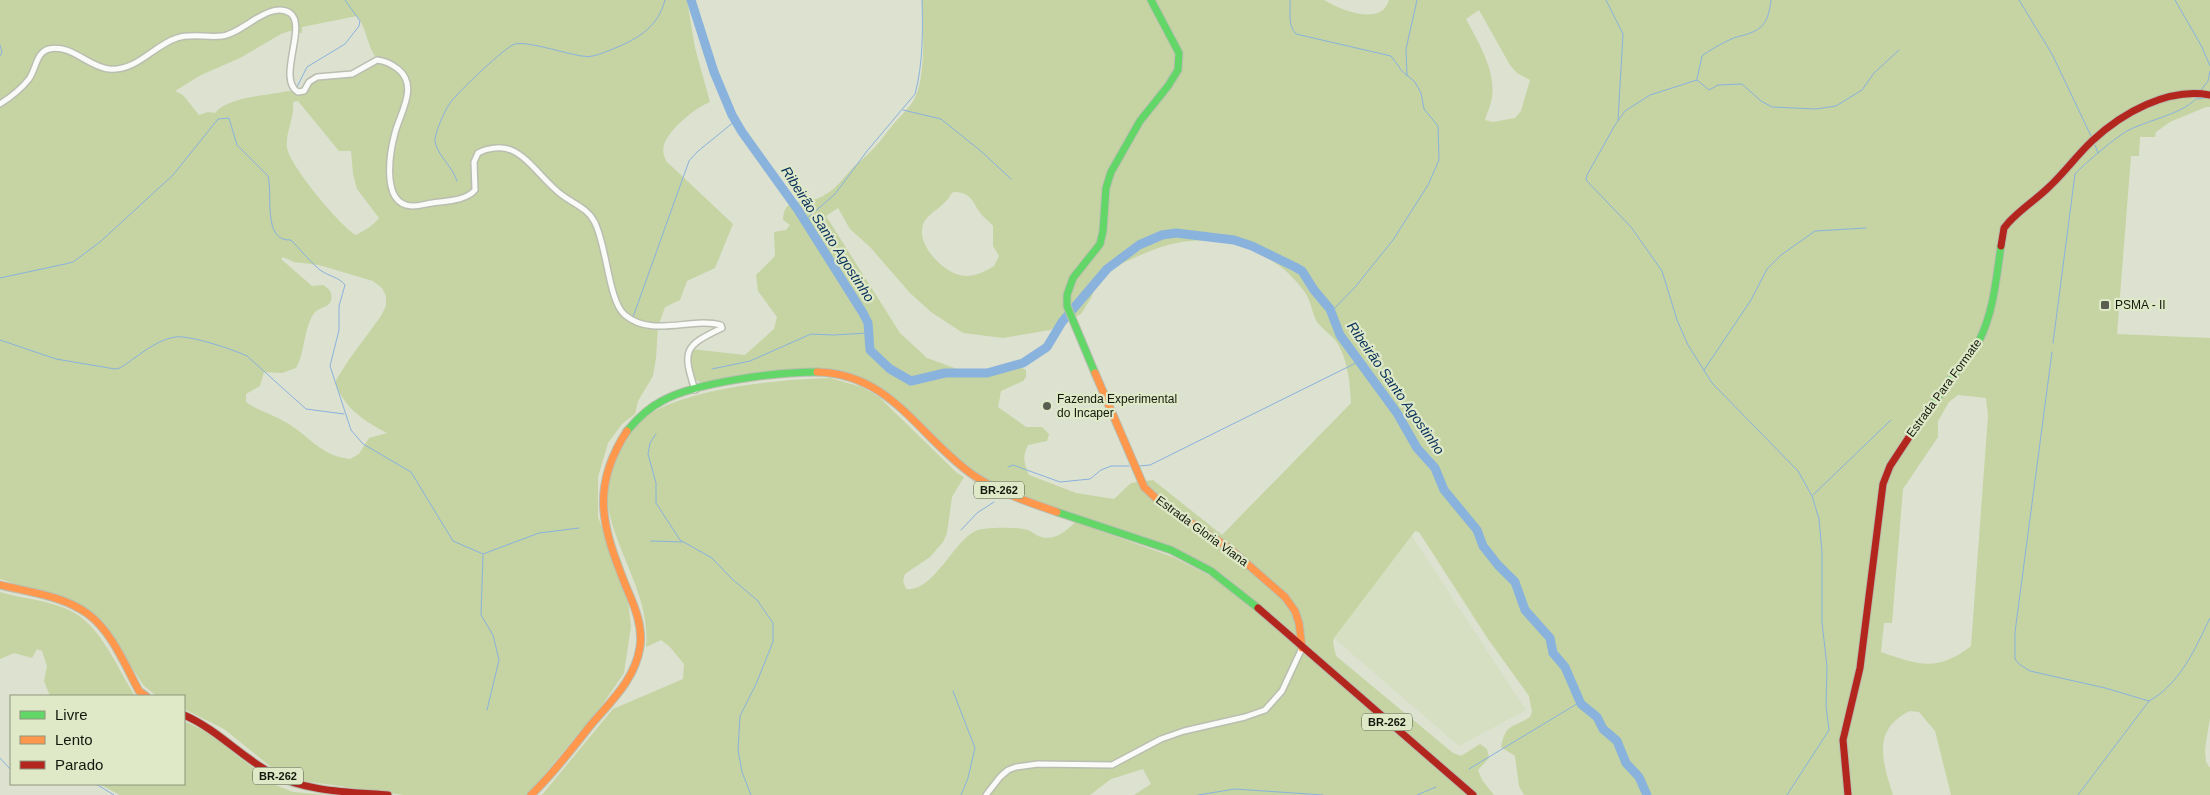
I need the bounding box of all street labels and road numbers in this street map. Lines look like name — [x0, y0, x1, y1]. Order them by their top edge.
street label: Estrada Para Formate — [1904, 336, 1985, 440]
road number: BR-262 — [974, 482, 1024, 498]
street label: Estrada Gloria Viana — [1153, 493, 1251, 569]
road number: BR-262 — [1362, 714, 1412, 730]
road number: BR-262 — [253, 768, 303, 784]

